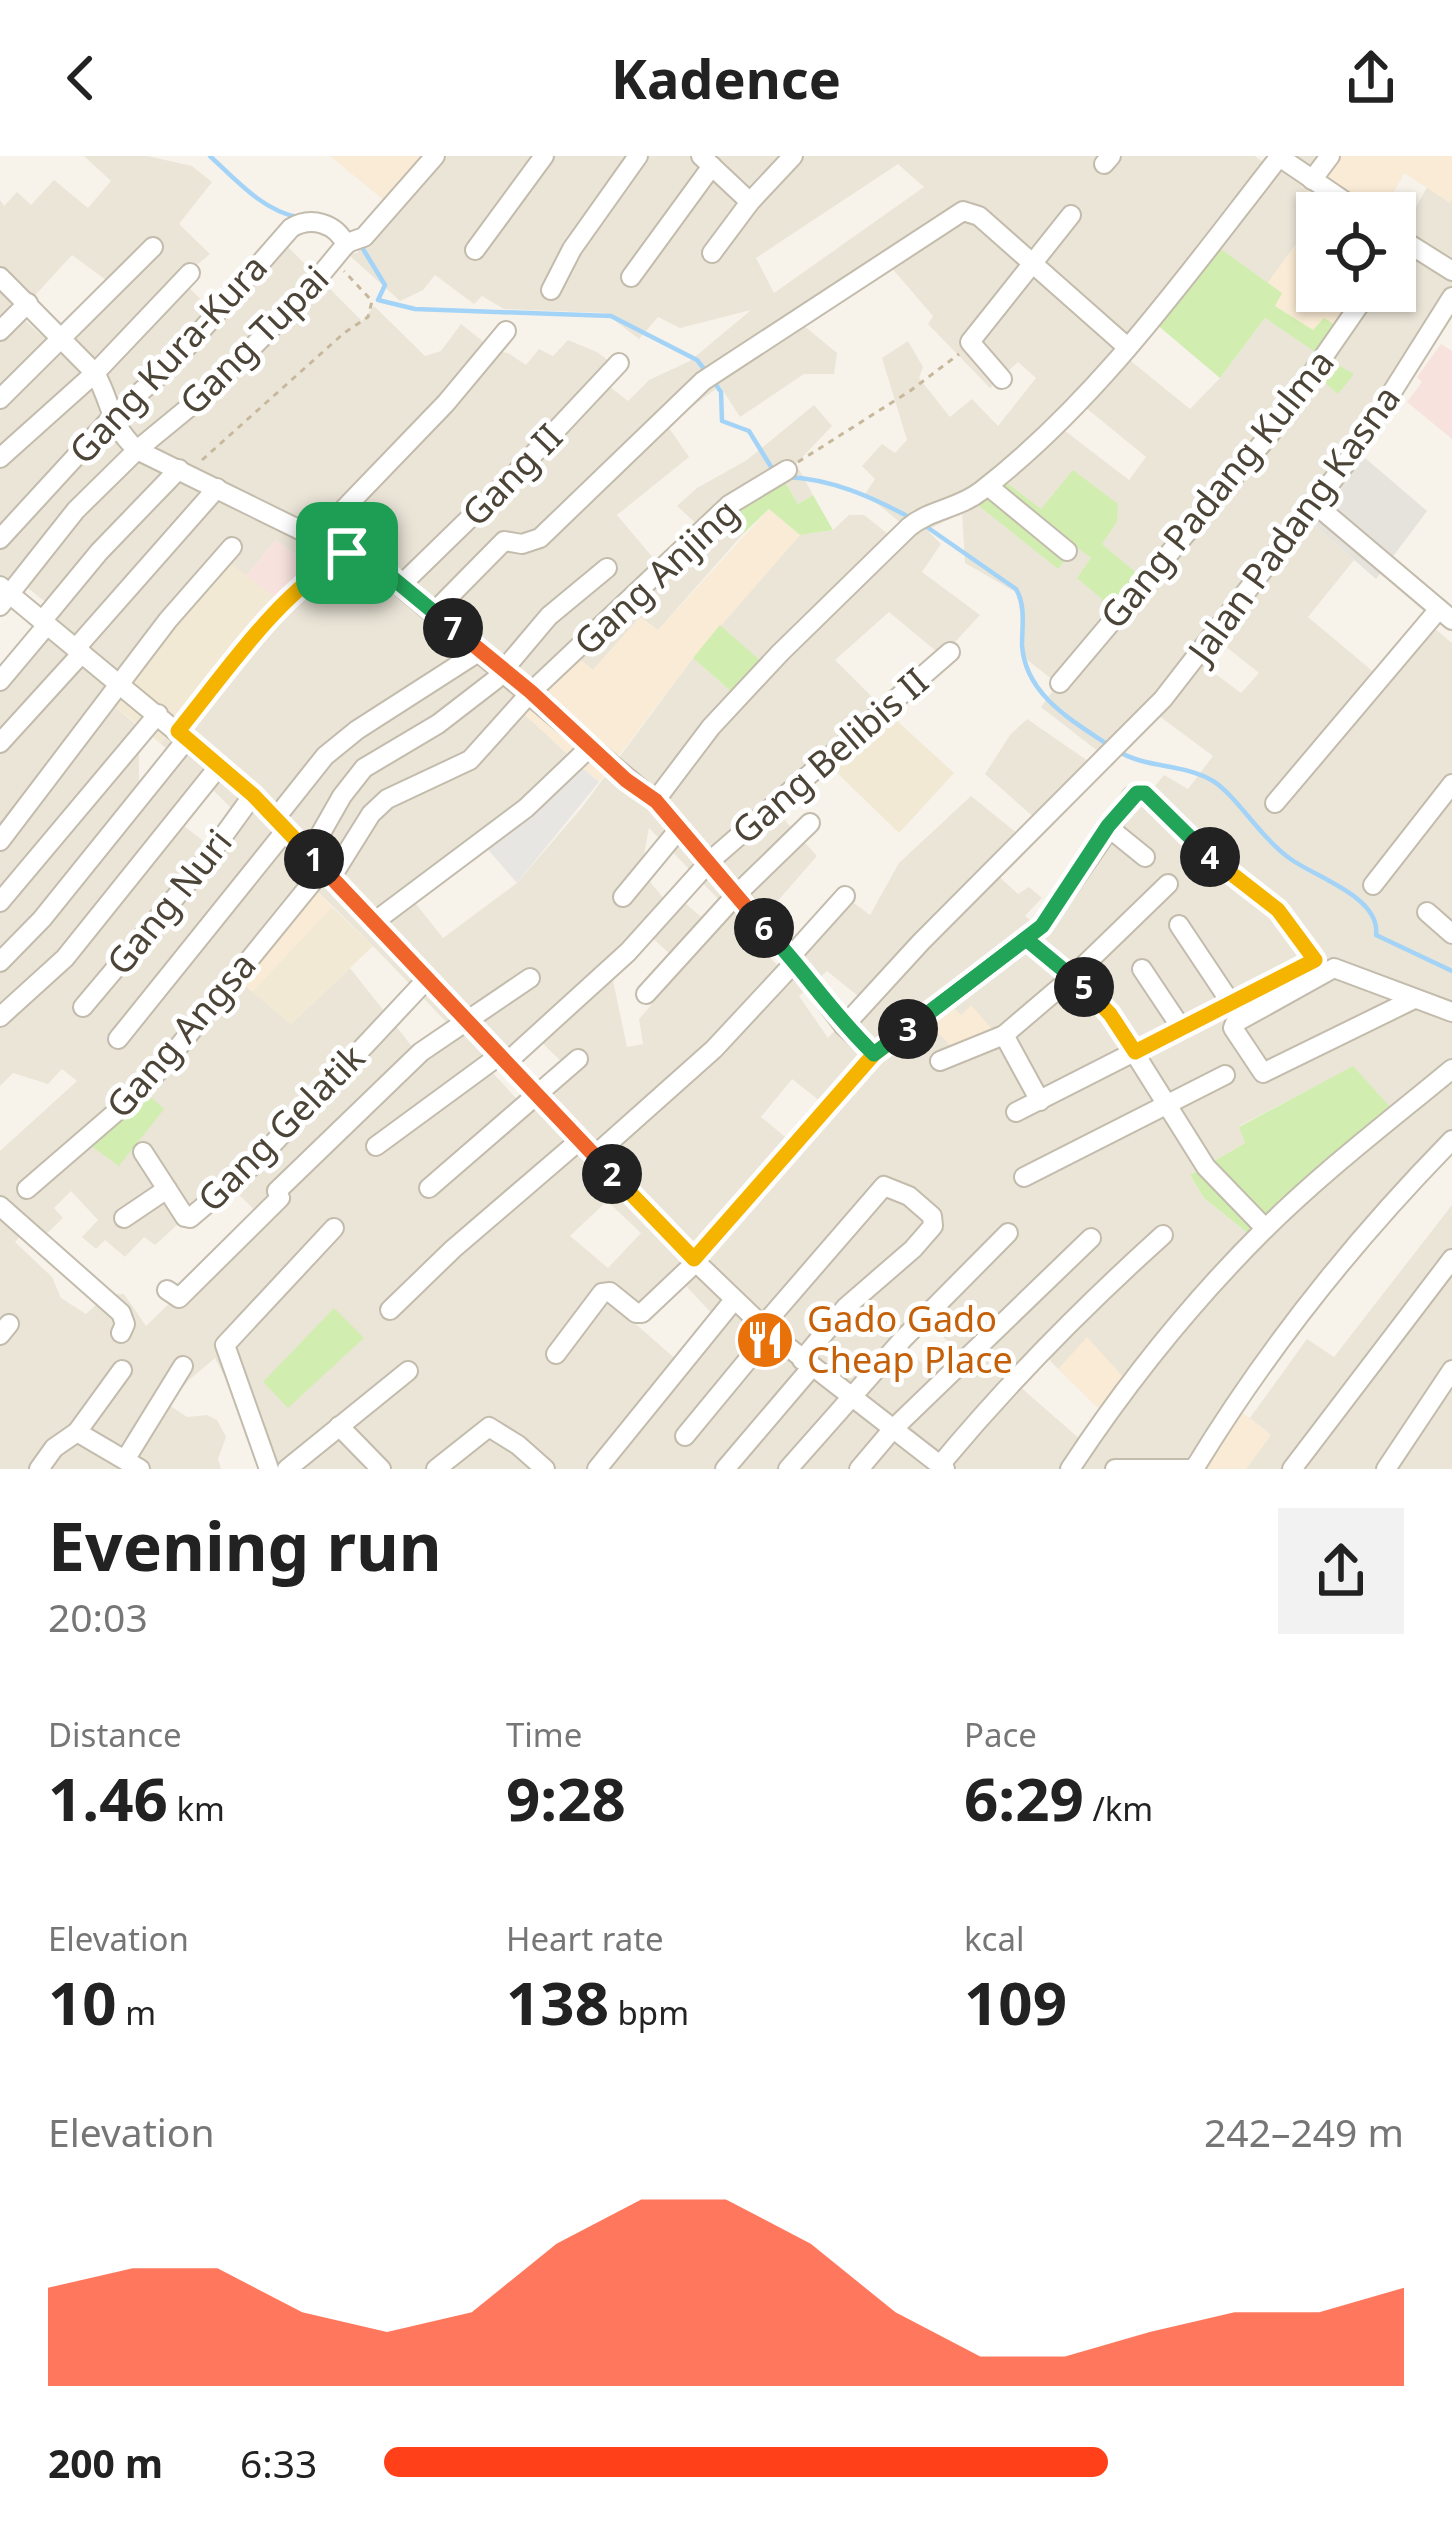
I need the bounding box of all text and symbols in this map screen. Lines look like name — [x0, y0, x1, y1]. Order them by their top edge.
text: Kadence — [611, 41, 841, 115]
icon: back — [48, 45, 114, 111]
icon: share — [1338, 45, 1404, 111]
map controls — [1296, 192, 1416, 312]
button: locate — [1296, 192, 1416, 312]
street label: Gang Kura-Kura — [58, 243, 277, 474]
street label: Gang Tupai — [168, 254, 339, 425]
street label: Gang Padang Kulma — [1089, 339, 1344, 639]
street label: Jalan Padang Kasna — [1175, 375, 1411, 675]
street label: Gang II — [451, 413, 573, 536]
street label: Gang Anjing — [563, 488, 749, 666]
pin — [296, 502, 398, 604]
icon: arrive — [314, 520, 380, 586]
pin: 7 — [423, 598, 483, 658]
text: 7 — [444, 605, 462, 650]
street label: Gang Belibis II — [721, 657, 938, 854]
street label: Gang Nuri — [95, 819, 242, 985]
pin: 4 — [1180, 827, 1240, 887]
pin: 1 — [284, 829, 344, 889]
text: 4 — [1201, 834, 1219, 879]
text: 1 — [305, 836, 323, 881]
pin: 6 — [734, 898, 794, 958]
text: 6 — [755, 905, 773, 950]
street label: Gang Angsa — [95, 941, 266, 1128]
pin: 5 — [1054, 957, 1114, 1017]
text: 5 — [1075, 964, 1093, 1009]
pin: 3 — [878, 999, 938, 1059]
text: 3 — [899, 1006, 917, 1051]
street label: Gang Gelatik — [186, 1033, 375, 1222]
pin: 2 — [582, 1144, 642, 1204]
text: 2 — [603, 1151, 621, 1196]
place label: Gado Gado Cheap Place — [807, 1294, 1013, 1384]
restaurant icon: Gado Gado Cheap Place — [734, 1309, 796, 1371]
text: Evening run — [48, 1500, 442, 1590]
button: share — [1278, 1508, 1404, 1634]
text: 20:03 — [48, 1590, 148, 1643]
text: Distance — [48, 1712, 182, 1757]
text: Time — [506, 1712, 582, 1757]
text: Pace — [964, 1712, 1037, 1757]
text: 1.46 — [48, 1757, 168, 1839]
text: 9:28 — [506, 1757, 626, 1839]
text: 6:29 — [964, 1757, 1084, 1839]
text: km — [168, 1786, 225, 1831]
text: /km — [1084, 1786, 1153, 1831]
text: Elevation — [48, 1916, 189, 1961]
text: Heart rate — [506, 1916, 664, 1961]
text: kcal — [964, 1916, 1025, 1961]
text: 10 — [48, 1961, 117, 2043]
text: 138 — [506, 1961, 609, 2043]
text: 109 — [964, 1961, 1067, 2043]
text: m — [117, 1990, 156, 2035]
text: bpm — [609, 1990, 689, 2035]
text: Elevation — [48, 2105, 215, 2158]
text: 242–249 m — [1204, 2105, 1404, 2158]
text: 200 m — [48, 2436, 163, 2489]
text: 6:33 — [240, 2436, 317, 2489]

